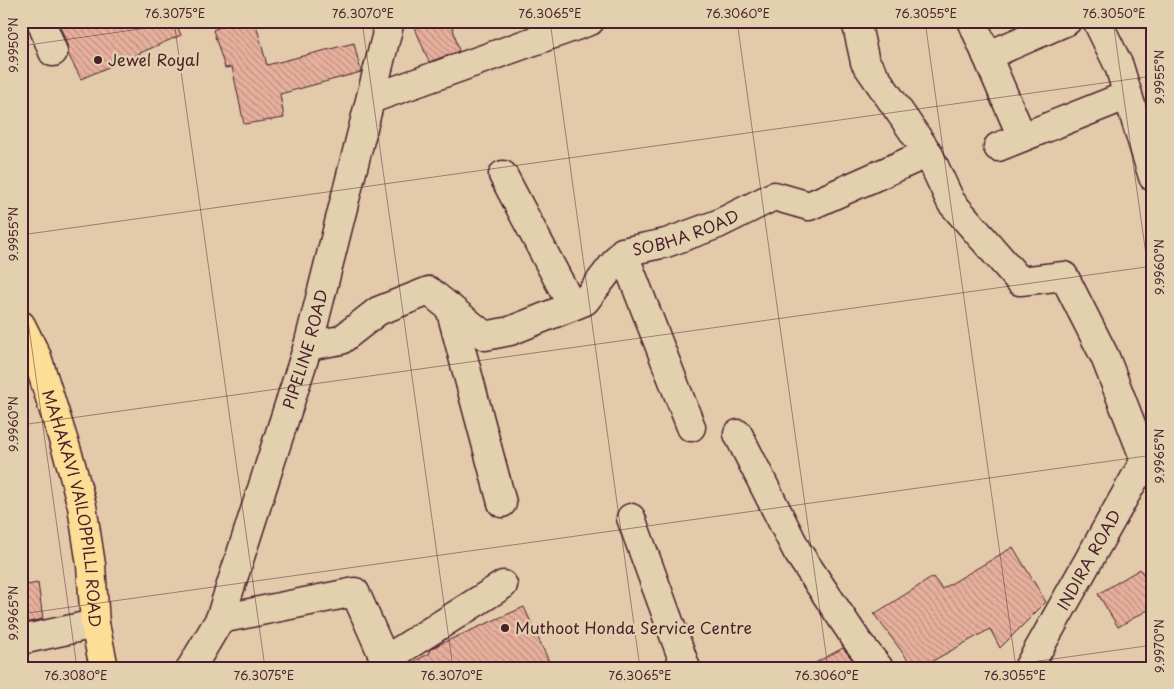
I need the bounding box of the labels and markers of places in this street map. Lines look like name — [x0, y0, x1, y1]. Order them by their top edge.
place label: Jewel Royal — [108, 47, 200, 71]
marker: Jewel Royal — [92, 54, 104, 66]
place label: Muthoot Honda Service Centre — [515, 615, 752, 639]
marker: Muthoot Honda Service Centre — [499, 622, 511, 634]

